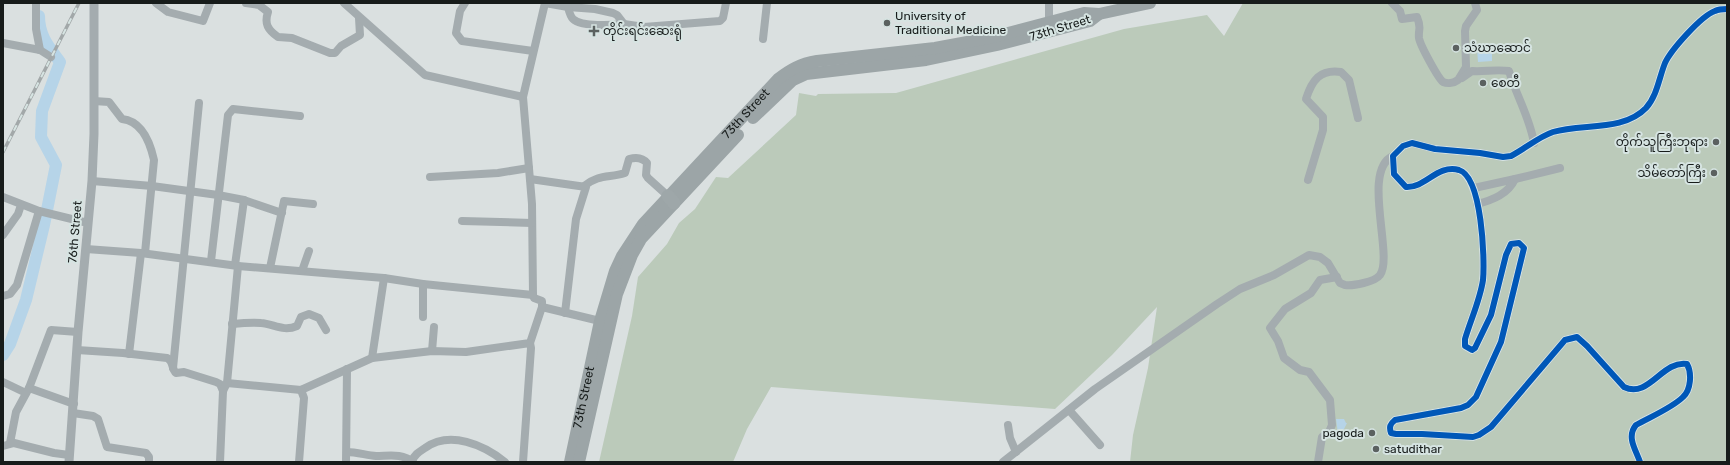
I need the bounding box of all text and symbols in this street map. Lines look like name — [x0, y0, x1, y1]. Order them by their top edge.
place label: University of Traditional Medicine — [895, 9, 1006, 37]
street label: 73th Street — [1028, 12, 1092, 44]
marker: University of Traditional Medicine — [882, 18, 892, 28]
place label: တိုင်းရင်းဆေးရုံ — [603, 22, 682, 41]
marker: တိုင်းရင်းဆေးရုံ — [588, 25, 600, 37]
place label: သံဃာဆောင် — [1464, 39, 1531, 55]
marker: သံဃာဆောင် — [1451, 43, 1461, 53]
place label: စေတီ — [1491, 74, 1520, 90]
marker: စေတီ — [1478, 78, 1488, 88]
street label: 73th Street — [719, 86, 773, 141]
place label: တိုက်သူကြီးဘုရား — [1616, 133, 1708, 152]
marker: တိုက်သူကြီးဘုရား — [1711, 137, 1721, 147]
place label: သိမ်တော်ကြီး — [1638, 164, 1706, 183]
marker: သိမ်တော်ကြီး — [1709, 168, 1719, 178]
street label: 76th Street — [65, 200, 85, 264]
street label: 73th Street — [570, 365, 597, 430]
place label: pagoda — [1322, 426, 1364, 440]
marker: pagoda — [1367, 428, 1377, 438]
place label: satudithar — [1384, 442, 1442, 456]
marker: satudithar — [1371, 444, 1381, 454]

